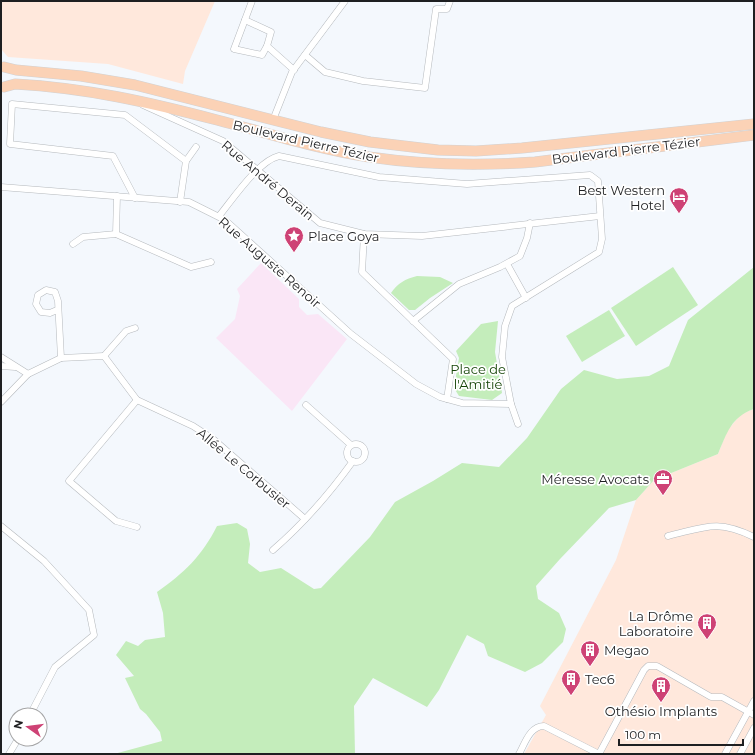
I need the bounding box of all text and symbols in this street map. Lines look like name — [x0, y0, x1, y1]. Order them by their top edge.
street label: Boulevard Pierre Tézier — [231, 116, 381, 166]
street label: Boulevard Pierre Tézier — [551, 133, 701, 167]
street label: Rue André Derain — [218, 137, 318, 223]
place label: Best Western Hotel — [578, 182, 665, 213]
hotel icon: Best Western Hotel — [668, 186, 690, 214]
street label: Rue Auguste Renoir — [216, 213, 324, 311]
place icon: Place Goya — [283, 225, 305, 253]
place label: Place Goya — [308, 228, 379, 244]
park label: Place de l'Amitié — [450, 361, 506, 392]
street label: Allée Le Corbusier — [194, 424, 294, 512]
office icon: Méresse Avocats — [652, 468, 674, 496]
place label: Méresse Avocats — [541, 471, 649, 487]
place label: La Drôme Laboratoire — [619, 608, 693, 639]
building icon: La Drôme Laboratoire — [696, 612, 718, 640]
building icon: Megao — [579, 639, 601, 667]
place label: Megao — [604, 642, 649, 658]
building icon: Tec6 — [560, 668, 582, 696]
place label: Tec6 — [585, 671, 615, 687]
building icon: Othésio Implants — [650, 675, 672, 703]
place label: Othésio Implants — [605, 703, 717, 719]
north arrow — [8, 707, 48, 747]
text: N — [10, 719, 26, 731]
scale bar — [619, 721, 743, 747]
text: 100 m — [625, 727, 661, 742]

